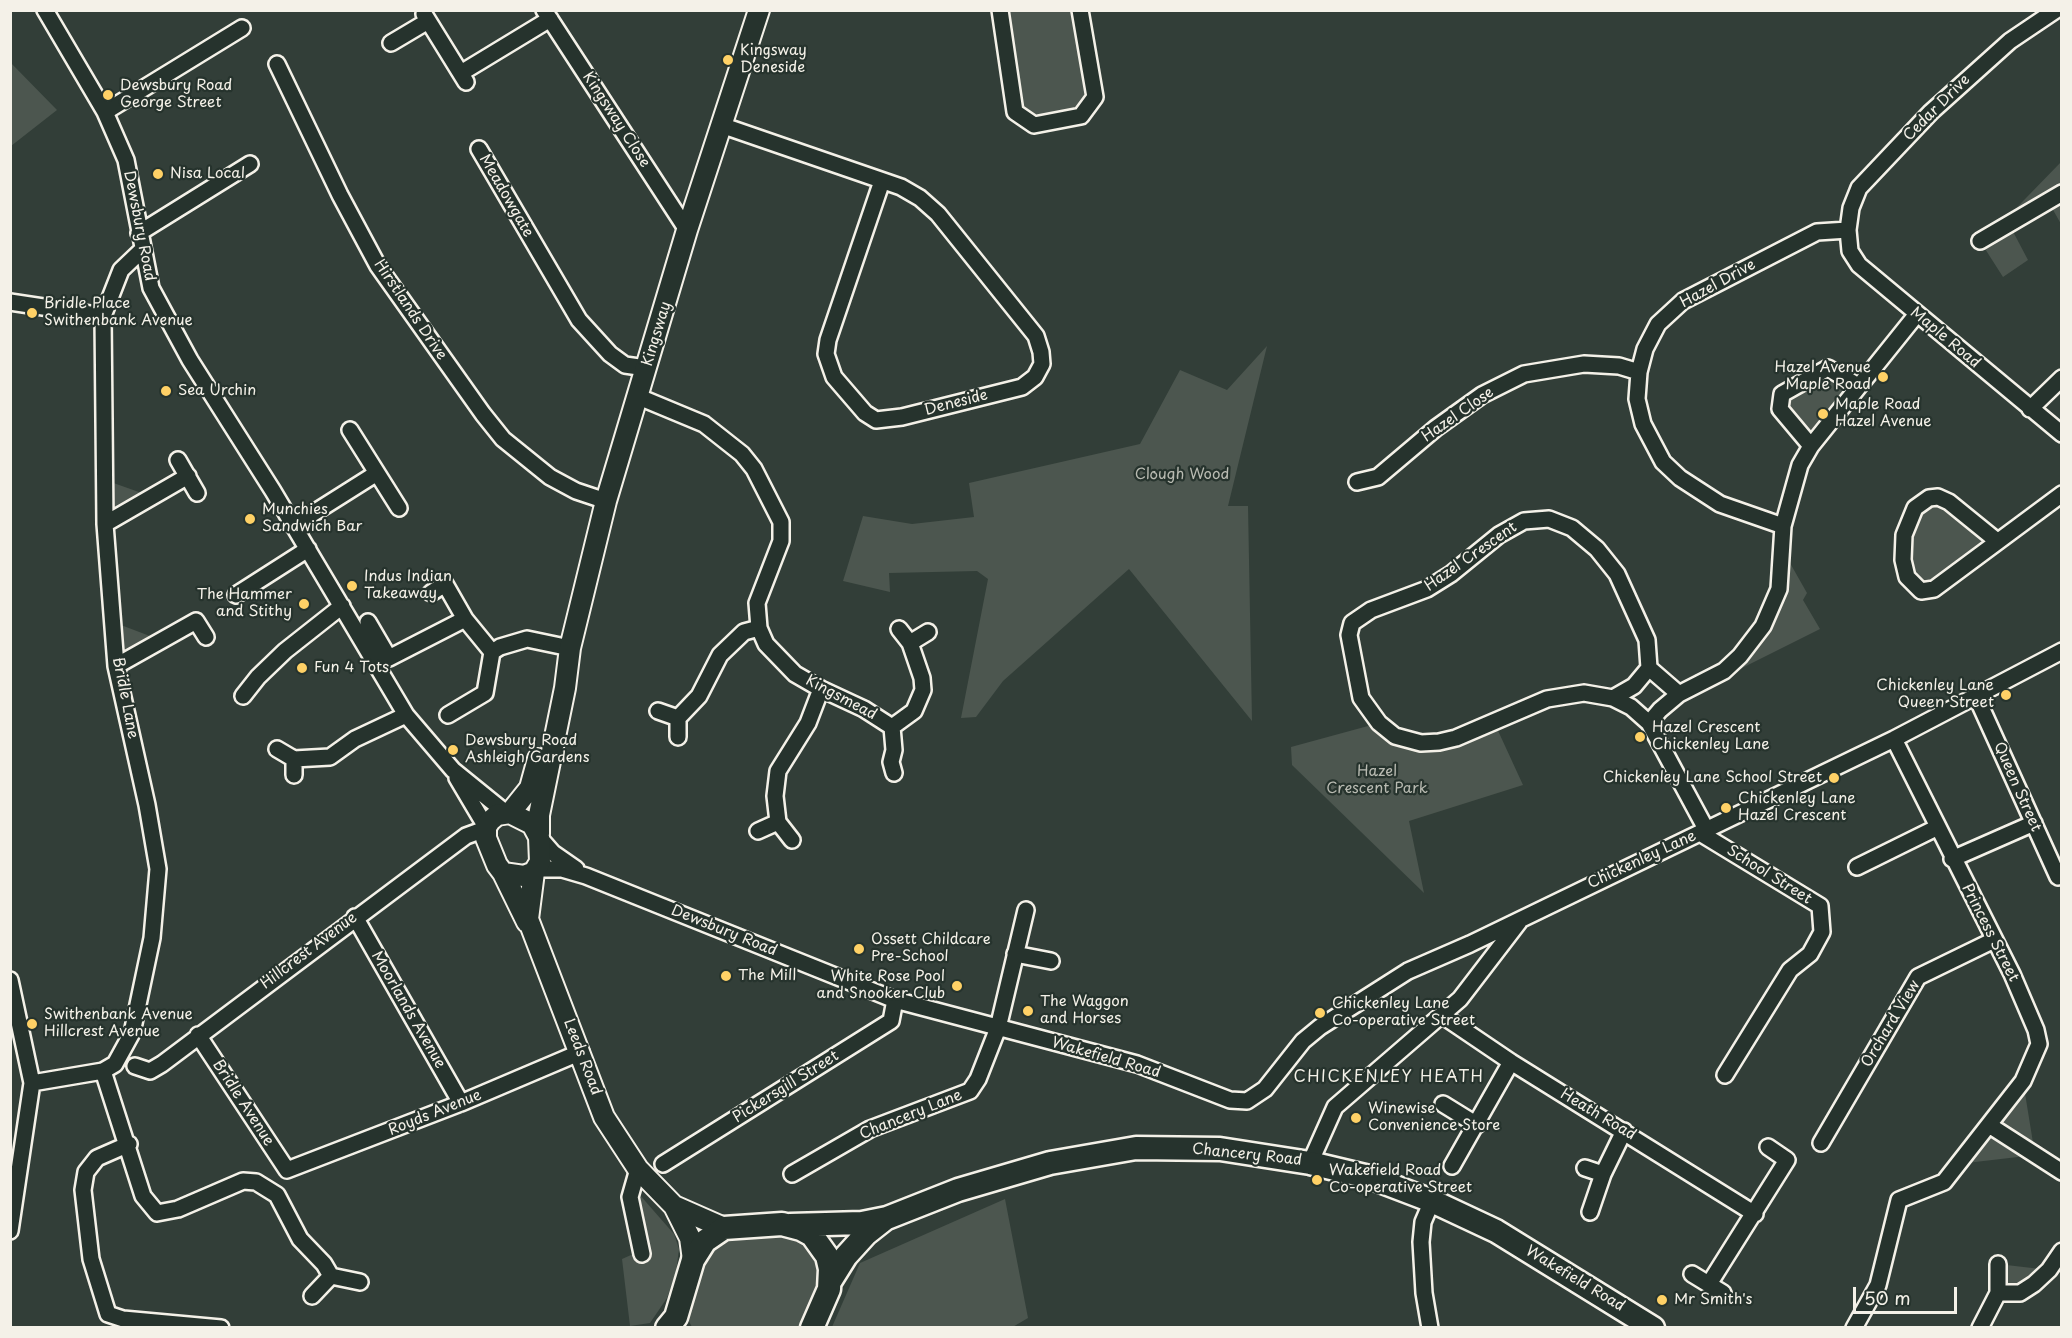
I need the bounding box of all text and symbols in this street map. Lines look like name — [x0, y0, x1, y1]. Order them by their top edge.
place label: Kingsway Deneside — [740, 42, 807, 77]
marker: Kingsway Deneside — [721, 53, 735, 67]
street label: Kingsway Close — [578, 69, 654, 171]
street label: Cedar Drive — [1900, 71, 1974, 145]
place label: Dewsbury Road George Street — [120, 77, 232, 112]
marker: Dewsbury Road George Street — [101, 88, 115, 102]
street label: Meadowgate — [475, 152, 537, 240]
place label: Nisa Local — [170, 165, 245, 183]
marker: Nisa Local — [151, 167, 165, 181]
street label: Dewsbury Road — [119, 169, 159, 283]
street label: Hirstlands Drive — [370, 256, 450, 364]
street label: Hazel Drive — [1677, 256, 1759, 312]
place label: Bridle Place Swithenbank Avenue — [44, 295, 193, 330]
street label: Kingsway — [639, 299, 675, 369]
street label: Maple Road — [1906, 304, 1984, 372]
marker: Bridle Place Swithenbank Avenue — [25, 306, 39, 320]
place label: Hazel Avenue Maple Road — [1775, 359, 1871, 394]
marker: Hazel Avenue Maple Road — [1876, 370, 1890, 384]
place label: Sea Urchin — [178, 382, 256, 400]
marker: Sea Urchin — [159, 384, 173, 398]
street label: Hazel Close — [1419, 384, 1497, 446]
street label: Deneside — [922, 386, 990, 420]
place label: Maple Road Hazel Avenue — [1835, 396, 1931, 431]
marker: Maple Road Hazel Avenue — [1816, 407, 1830, 421]
park label: Clough Wood — [1135, 466, 1229, 484]
place label: Munchies Sandwich Bar — [262, 501, 362, 536]
marker: Munchies Sandwich Bar — [243, 512, 257, 526]
street label: Hazel Crescent — [1421, 519, 1521, 595]
place label: Indus Indian Takeaway — [364, 568, 452, 603]
marker: Indus Indian Takeaway — [345, 579, 359, 593]
place label: The Hammer and Stithy — [197, 586, 292, 621]
marker: The Hammer and Stithy — [297, 597, 311, 611]
street label: Bridle Lane — [108, 656, 142, 740]
place label: Fun 4 Tots — [314, 659, 389, 677]
marker: Fun 4 Tots — [295, 661, 309, 675]
street label: Kingsmead — [802, 672, 880, 724]
place label: Chickenley Lane Queen Street — [1876, 677, 1994, 712]
marker: Chickenley Lane Queen Street — [1999, 688, 2013, 702]
place label: Hazel Crescent Chickenley Lane — [1652, 719, 1770, 754]
marker: Hazel Crescent Chickenley Lane — [1633, 730, 1647, 744]
place label: Dewsbury Road Ashleigh Gardens — [465, 732, 589, 767]
street label: Queen Street — [1989, 739, 2045, 835]
marker: Dewsbury Road Ashleigh Gardens — [446, 743, 460, 757]
park label: Hazel Crescent Park — [1326, 763, 1428, 798]
place label: Chickenley Lane School Street — [1603, 769, 1822, 787]
marker: Chickenley Lane School Street — [1827, 771, 1841, 785]
place label: Chickenley Lane Hazel Crescent — [1738, 790, 1856, 825]
marker: Chickenley Lane Hazel Crescent — [1719, 801, 1733, 815]
street label: Chickenley Lane — [1585, 827, 1699, 893]
street label: School Street — [1723, 842, 1815, 908]
street label: Princess Street — [1958, 881, 2022, 985]
street label: Dewsbury Road — [669, 902, 779, 960]
street label: Hillcrest Avenue — [257, 909, 361, 993]
place label: Ossett Childcare Pre-School — [871, 931, 991, 966]
marker: Ossett Childcare Pre-School — [852, 942, 866, 956]
street label: Moorlands Avenue — [367, 948, 449, 1072]
place label: The Mill — [738, 967, 796, 985]
place label: White Rose Pool and Snooker Club — [817, 968, 945, 1003]
marker: The Mill — [719, 969, 733, 983]
street label: Orchard View — [1858, 977, 1924, 1071]
marker: White Rose Pool and Snooker Club — [950, 979, 964, 993]
place label: The Waggon and Horses — [1040, 993, 1129, 1028]
place label: Chickenley Lane Co-operative Street — [1332, 995, 1475, 1030]
marker: The Waggon and Horses — [1021, 1004, 1035, 1018]
place label: Swithenbank Avenue Hillcrest Avenue — [44, 1006, 193, 1041]
marker: Chickenley Lane Co-operative Street — [1313, 1006, 1327, 1020]
street label: Leeds Road — [559, 1016, 605, 1098]
marker: Swithenbank Avenue Hillcrest Avenue — [25, 1017, 39, 1031]
street label: Wakefield Road — [1050, 1034, 1162, 1082]
street label: Pickersgill Street — [730, 1047, 842, 1127]
street label: Bridle Avenue — [208, 1056, 278, 1150]
district label: CHICKENLEY HEATH — [1293, 1068, 1485, 1088]
street label: Heath Road — [1557, 1085, 1639, 1145]
street label: Royds Avenue — [386, 1086, 484, 1140]
street label: Chancery Lane — [857, 1086, 965, 1144]
place label: Winewise Convenience Store — [1368, 1100, 1500, 1135]
marker: Winewise Convenience Store — [1349, 1111, 1363, 1125]
street label: Chancery Road — [1191, 1140, 1303, 1170]
place label: Wakefield Road Co-operative Street — [1329, 1162, 1472, 1197]
marker: Wakefield Road Co-operative Street — [1310, 1173, 1324, 1187]
street label: Wakefield Road — [1522, 1242, 1628, 1316]
scale bar — [1856, 1275, 1960, 1313]
text: 50 m — [1864, 1284, 1911, 1311]
place label: Mr Smith's — [1674, 1291, 1752, 1309]
marker: Mr Smith's — [1655, 1293, 1669, 1307]

